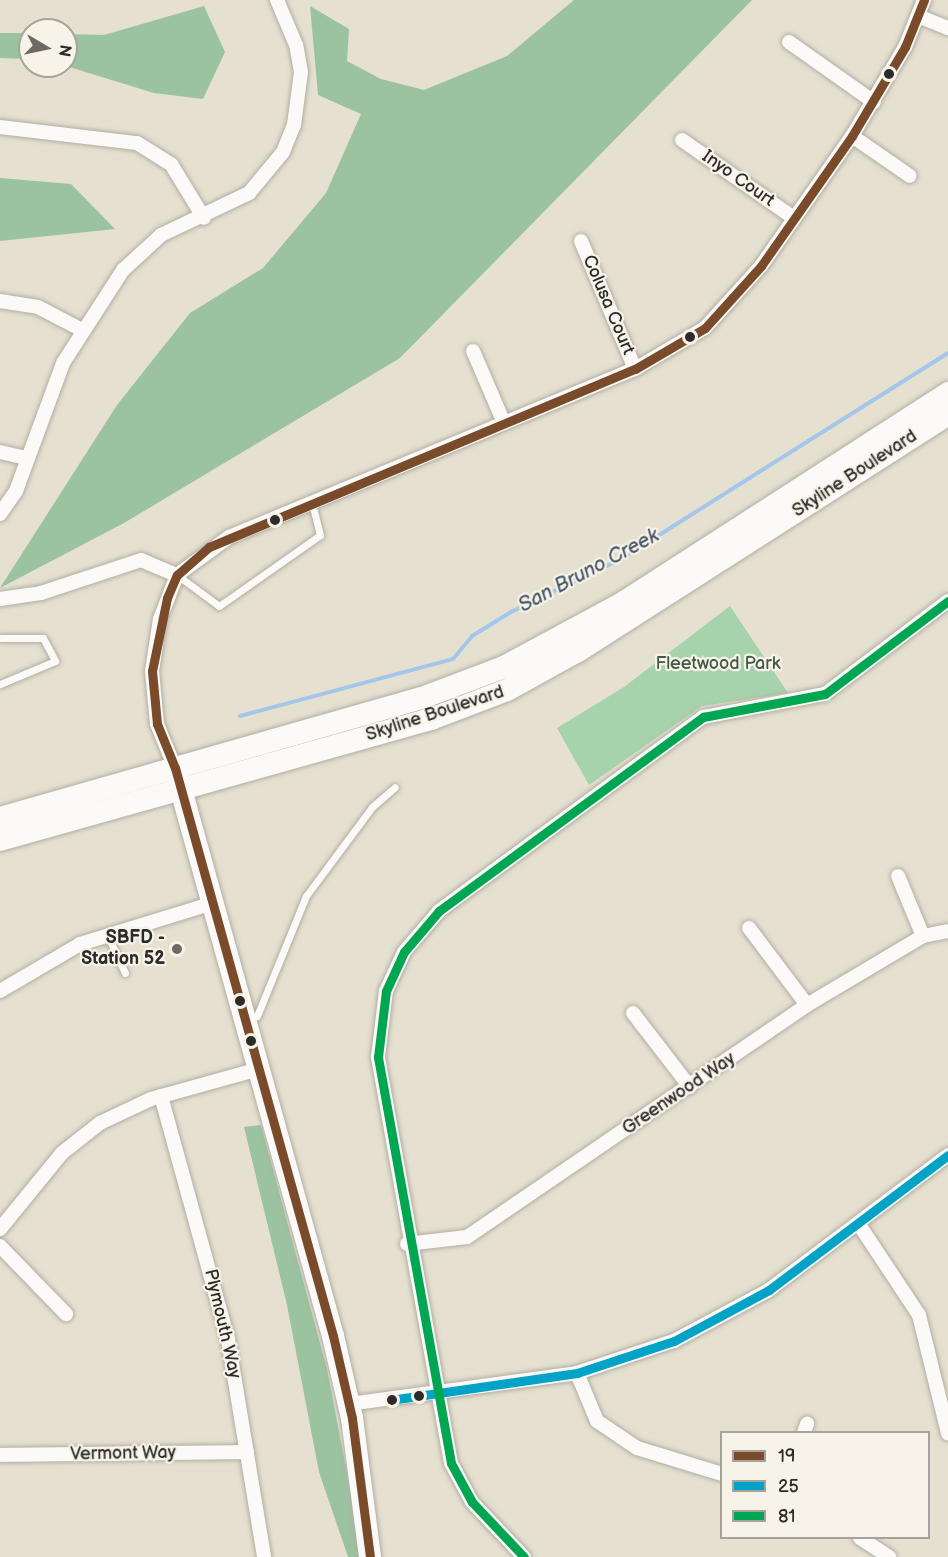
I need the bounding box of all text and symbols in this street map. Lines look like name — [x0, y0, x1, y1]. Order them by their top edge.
north arrow — [18, 18, 78, 78]
text: N — [54, 43, 75, 58]
unlabelled marker — [883, 68, 895, 80]
street label: Inyo Court — [698, 146, 778, 212]
street label: Colusa Court — [577, 252, 639, 358]
unlabelled marker — [684, 331, 696, 343]
street label: Skyline Boulevard — [789, 426, 921, 522]
unlabelled marker — [269, 514, 281, 526]
water label: San Bruno Creek — [515, 524, 663, 618]
park label: Fleetwood Park — [655, 653, 781, 675]
street label: Skyline Boulevard — [363, 681, 507, 747]
place label: SBFD - Station 52 — [81, 928, 165, 970]
marker: SBFD - Station 52 — [170, 942, 184, 956]
unlabelled marker — [234, 995, 246, 1007]
unlabelled marker — [245, 1035, 257, 1047]
street label: Greenwood Way — [618, 1048, 740, 1140]
street label: Plymouth Way — [199, 1267, 245, 1381]
unlabelled marker — [413, 1390, 425, 1402]
unlabelled marker — [386, 1394, 398, 1406]
legend — [720, 1431, 930, 1539]
street label: Vermont Way — [70, 1442, 176, 1466]
text: 19 — [778, 1446, 795, 1467]
text: 25 — [778, 1476, 799, 1497]
text: 81 — [778, 1506, 795, 1527]

